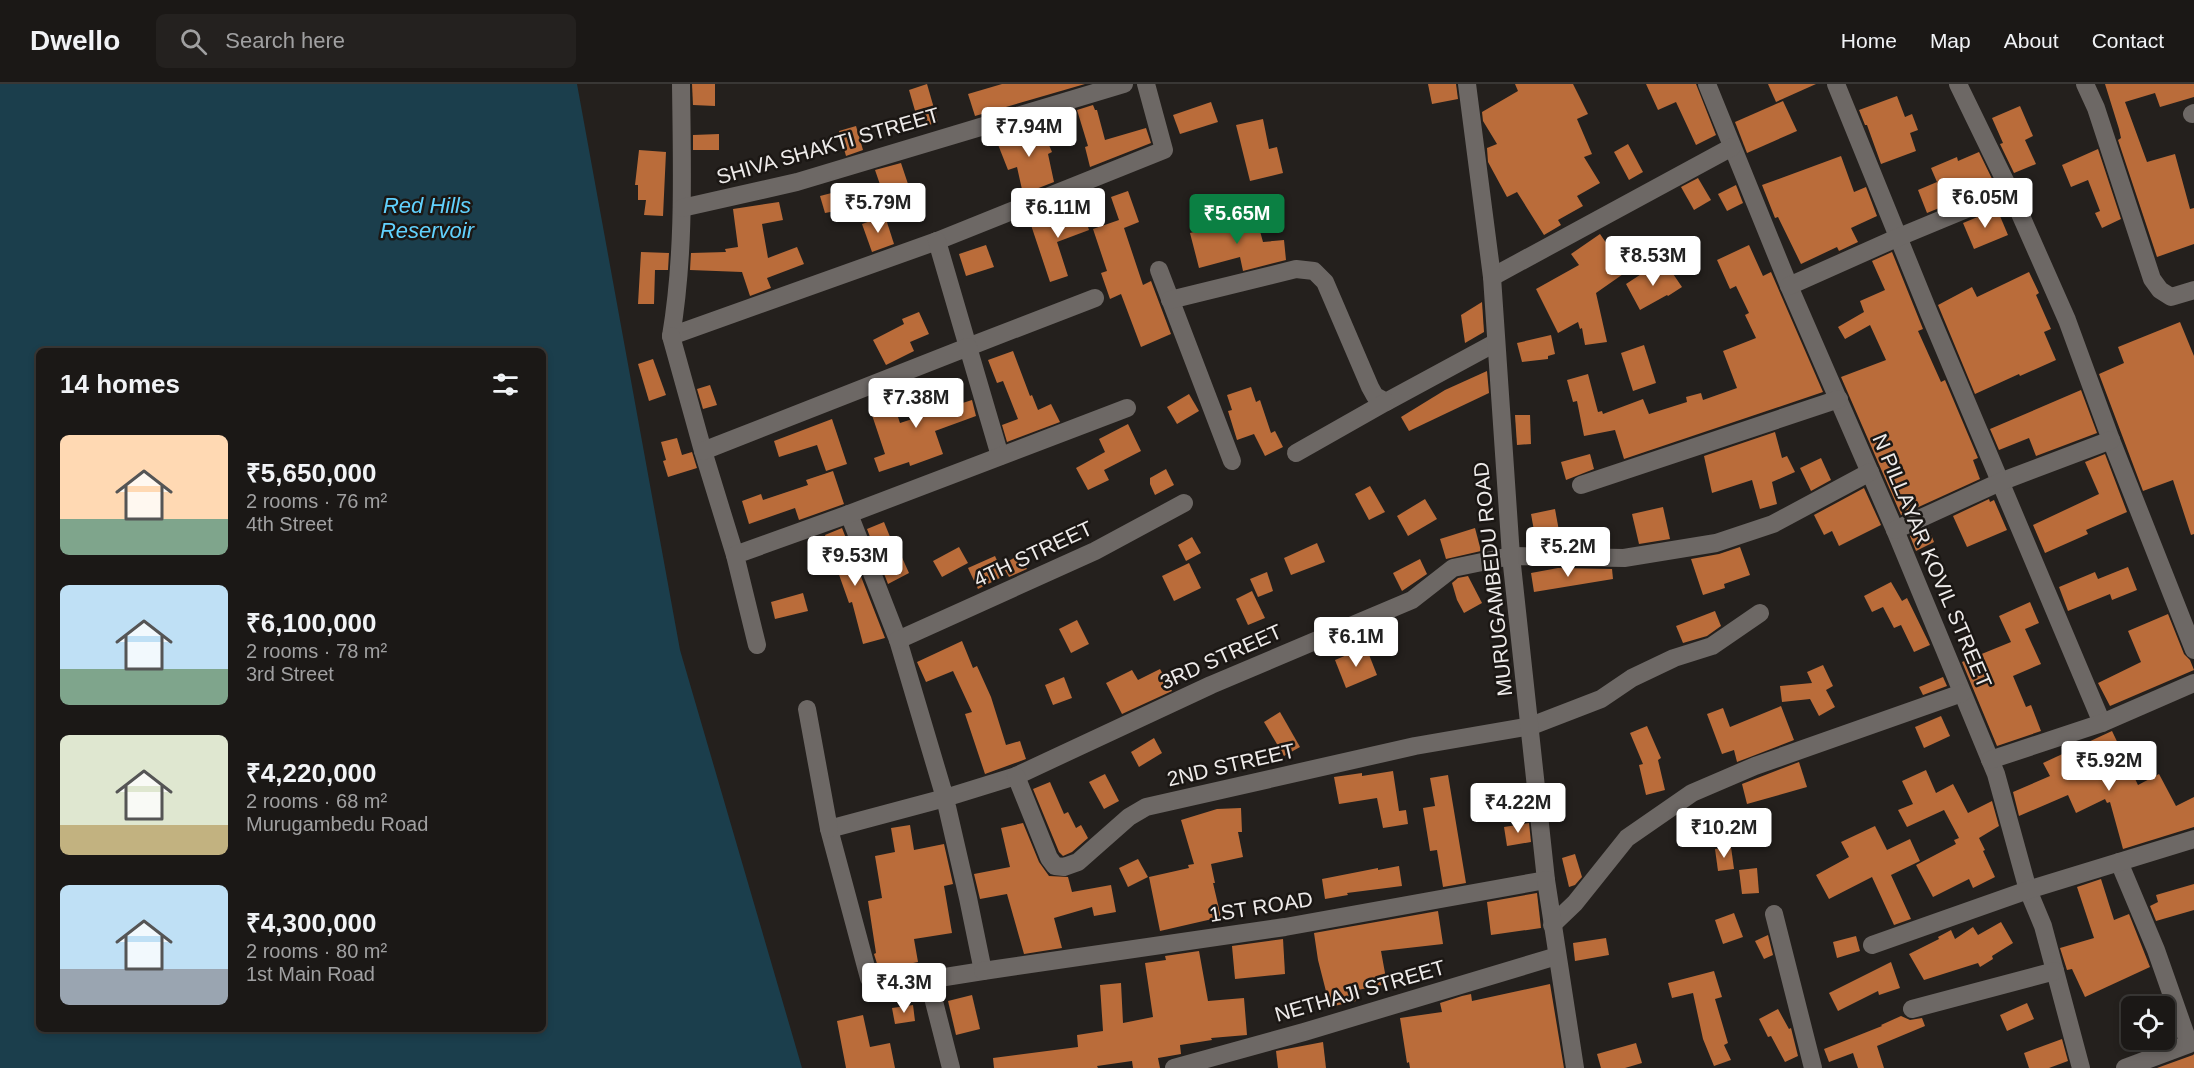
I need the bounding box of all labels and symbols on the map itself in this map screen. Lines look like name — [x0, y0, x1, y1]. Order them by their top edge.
street label: SHIVA SHAKTI STREET — [714, 103, 942, 188]
pin: ₹7.94M — [980, 107, 1078, 158]
pin: ₹6.05M — [1936, 178, 2034, 229]
pin: ₹5.79M — [829, 183, 927, 234]
pin: ₹6.11M — [1009, 188, 1107, 239]
water label: Red Hills Reservoir — [380, 193, 476, 243]
pin: ₹5.65M — [1188, 194, 1286, 245]
pin: ₹8.53M — [1604, 236, 1702, 287]
pin: ₹7.38M — [867, 378, 965, 429]
street label: N PILLAYAR KOVIL STREET — [1868, 430, 1997, 691]
street label: MURUGAMBEDU ROAD — [1469, 461, 1516, 697]
street label: 4TH STREET — [970, 516, 1096, 591]
pin: ₹5.2M — [1526, 527, 1610, 578]
pin: ₹9.53M — [806, 536, 904, 587]
pin: ₹6.1M — [1314, 617, 1398, 668]
street label: 3RD STREET — [1156, 619, 1285, 694]
street label: 2ND STREET — [1165, 739, 1297, 790]
pin: ₹5.92M — [2060, 741, 2158, 792]
pin: ₹4.22M — [1469, 783, 1567, 834]
pin: ₹10.2M — [1675, 808, 1773, 859]
street label: 1ST ROAD — [1207, 887, 1314, 926]
street label: NETHAJI STREET — [1272, 955, 1448, 1026]
pin: ₹4.3M — [862, 963, 946, 1014]

